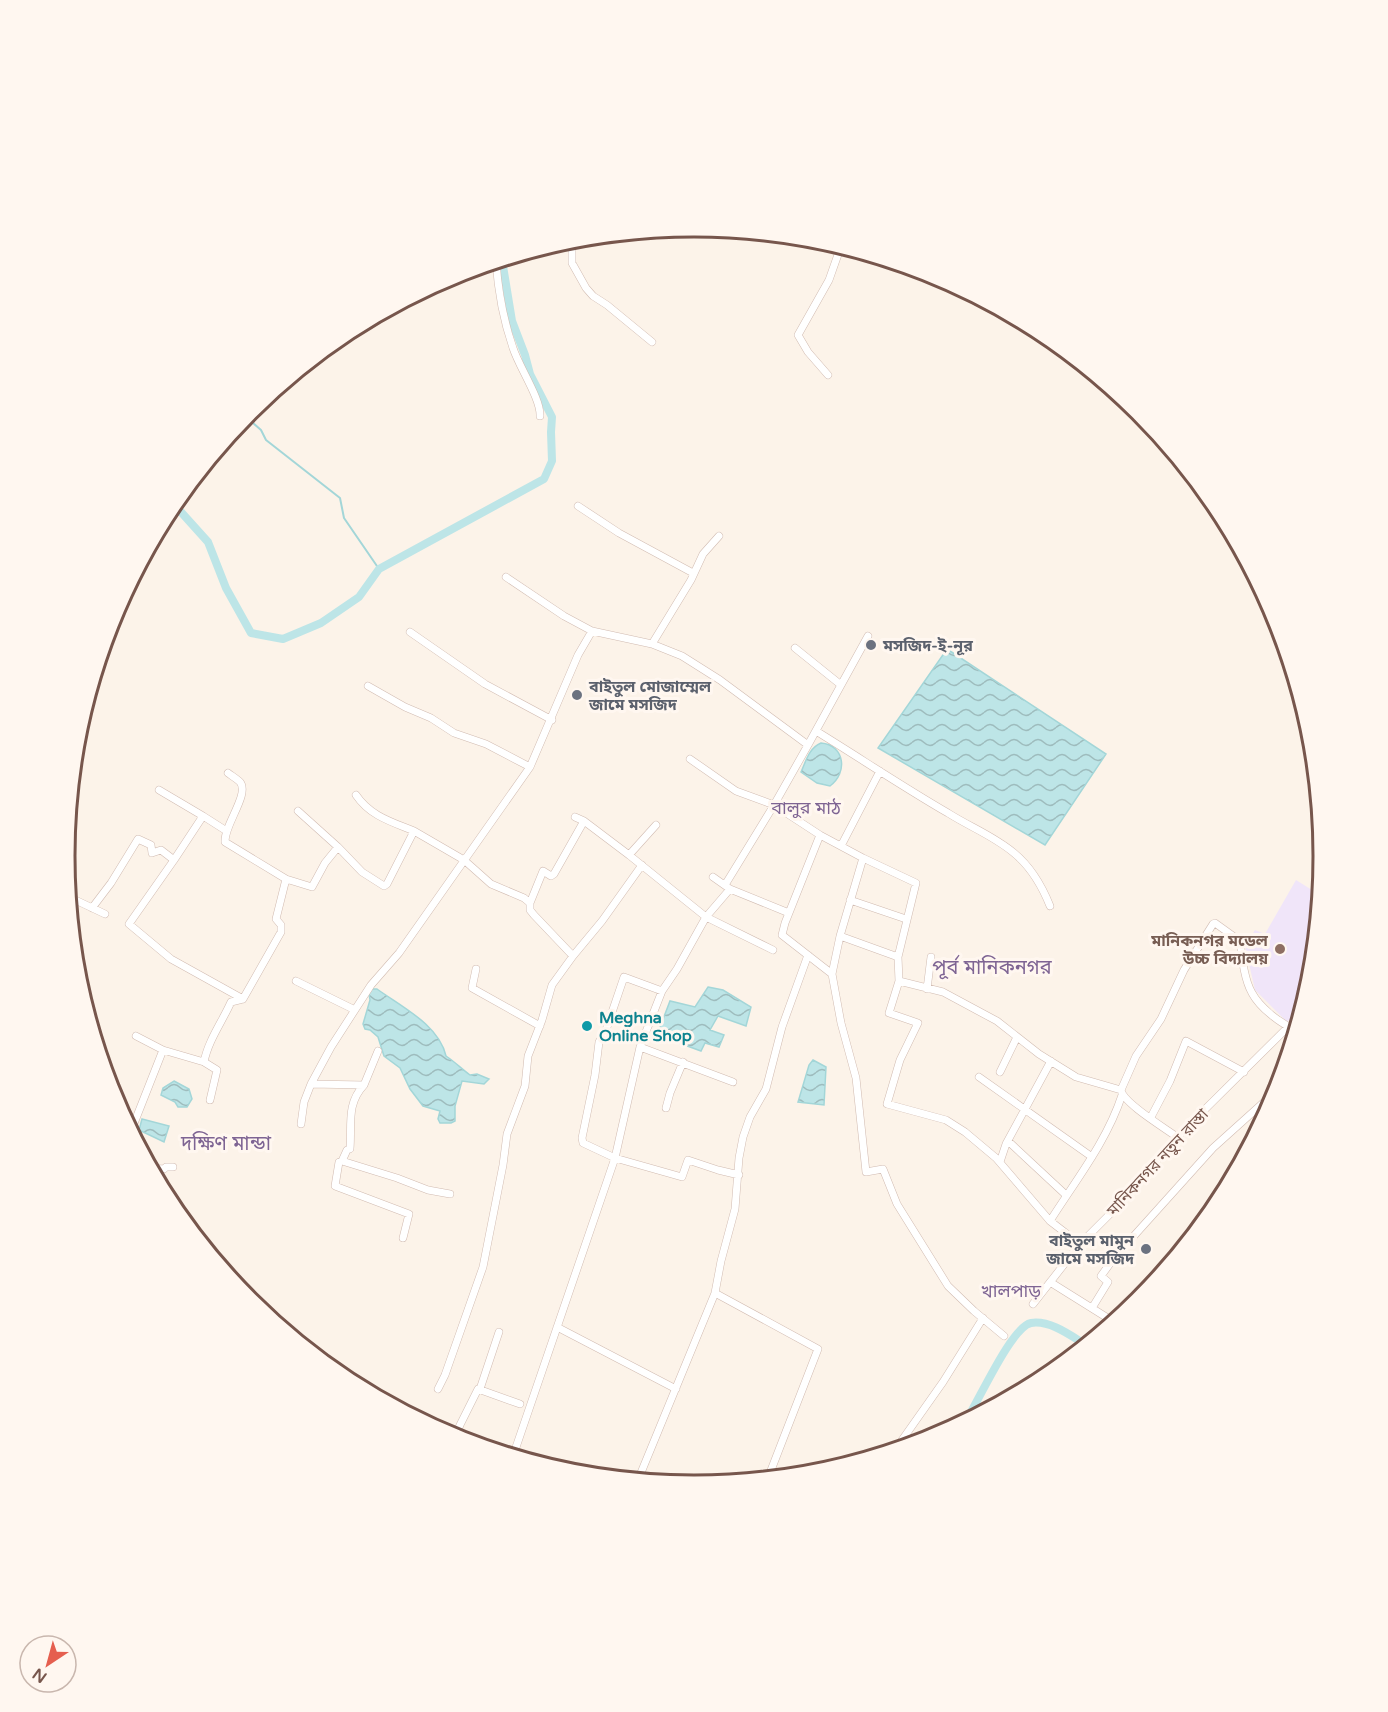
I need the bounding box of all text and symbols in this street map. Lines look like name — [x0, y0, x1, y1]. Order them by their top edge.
place label: মসজিদ-ই-নূর — [882, 636, 973, 656]
marker: মসজিদ-ই-নূর — [864, 638, 878, 652]
place label: বাইতুল মোজাম্মেল জামে মসজিদ — [588, 677, 712, 715]
marker: বাইতুল মোজাম্মেল জামে মসজিদ — [570, 688, 584, 702]
district label: বালুর মাঠ — [770, 797, 841, 819]
place label: মানিকনগর মডেল উচ্চ বিদ্যালয় — [1150, 931, 1269, 969]
marker: মানিকনগর মডেল উচ্চ বিদ্যালয় — [1273, 942, 1287, 956]
district label: পূর্ব মানিকনগর — [932, 954, 1053, 980]
place label: Meghna Online Shop — [599, 1008, 692, 1046]
marker: Meghna Online Shop — [580, 1019, 594, 1033]
street label: মানিকনগর নতুন রাস্তা — [1102, 1104, 1213, 1221]
district label: দক্ষিণ মান্ডা — [180, 1131, 272, 1156]
place label: বাইতুল মামুন জামে মসজিদ — [1045, 1231, 1135, 1269]
marker: বাইতুল মামুন জামে মসজিদ — [1139, 1242, 1153, 1256]
district label: খালপাড় — [981, 1280, 1041, 1302]
north arrow — [18, 1634, 78, 1694]
text: N — [29, 1663, 51, 1687]

